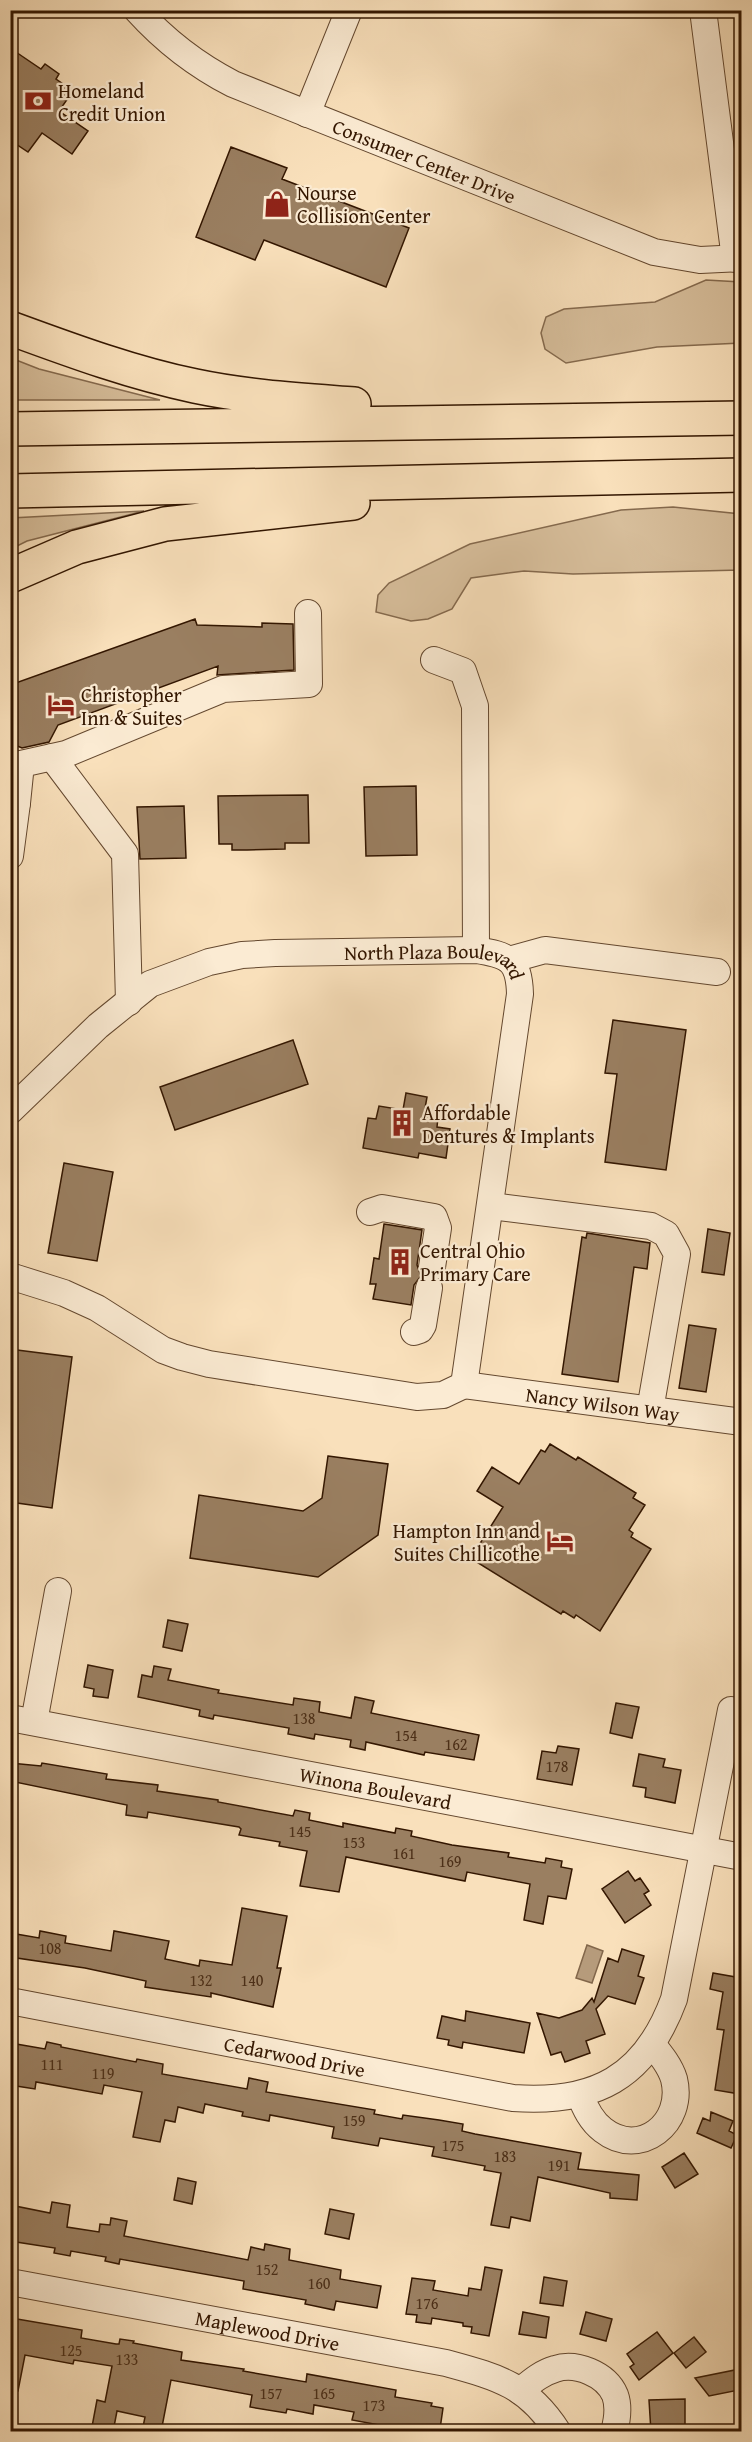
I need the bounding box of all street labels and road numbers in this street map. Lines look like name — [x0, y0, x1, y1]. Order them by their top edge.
street label: Consumer Center Drive — [329, 111, 520, 210]
street label: North Plaza Boulevard — [344, 935, 533, 983]
street label: Nancy Wilson Way — [524, 1379, 681, 1428]
street label: Winona Boulevard — [297, 1759, 454, 1816]
street label: Cedarwood Drive — [222, 2028, 368, 2084]
street label: Maplewood Drive — [193, 2302, 342, 2357]

